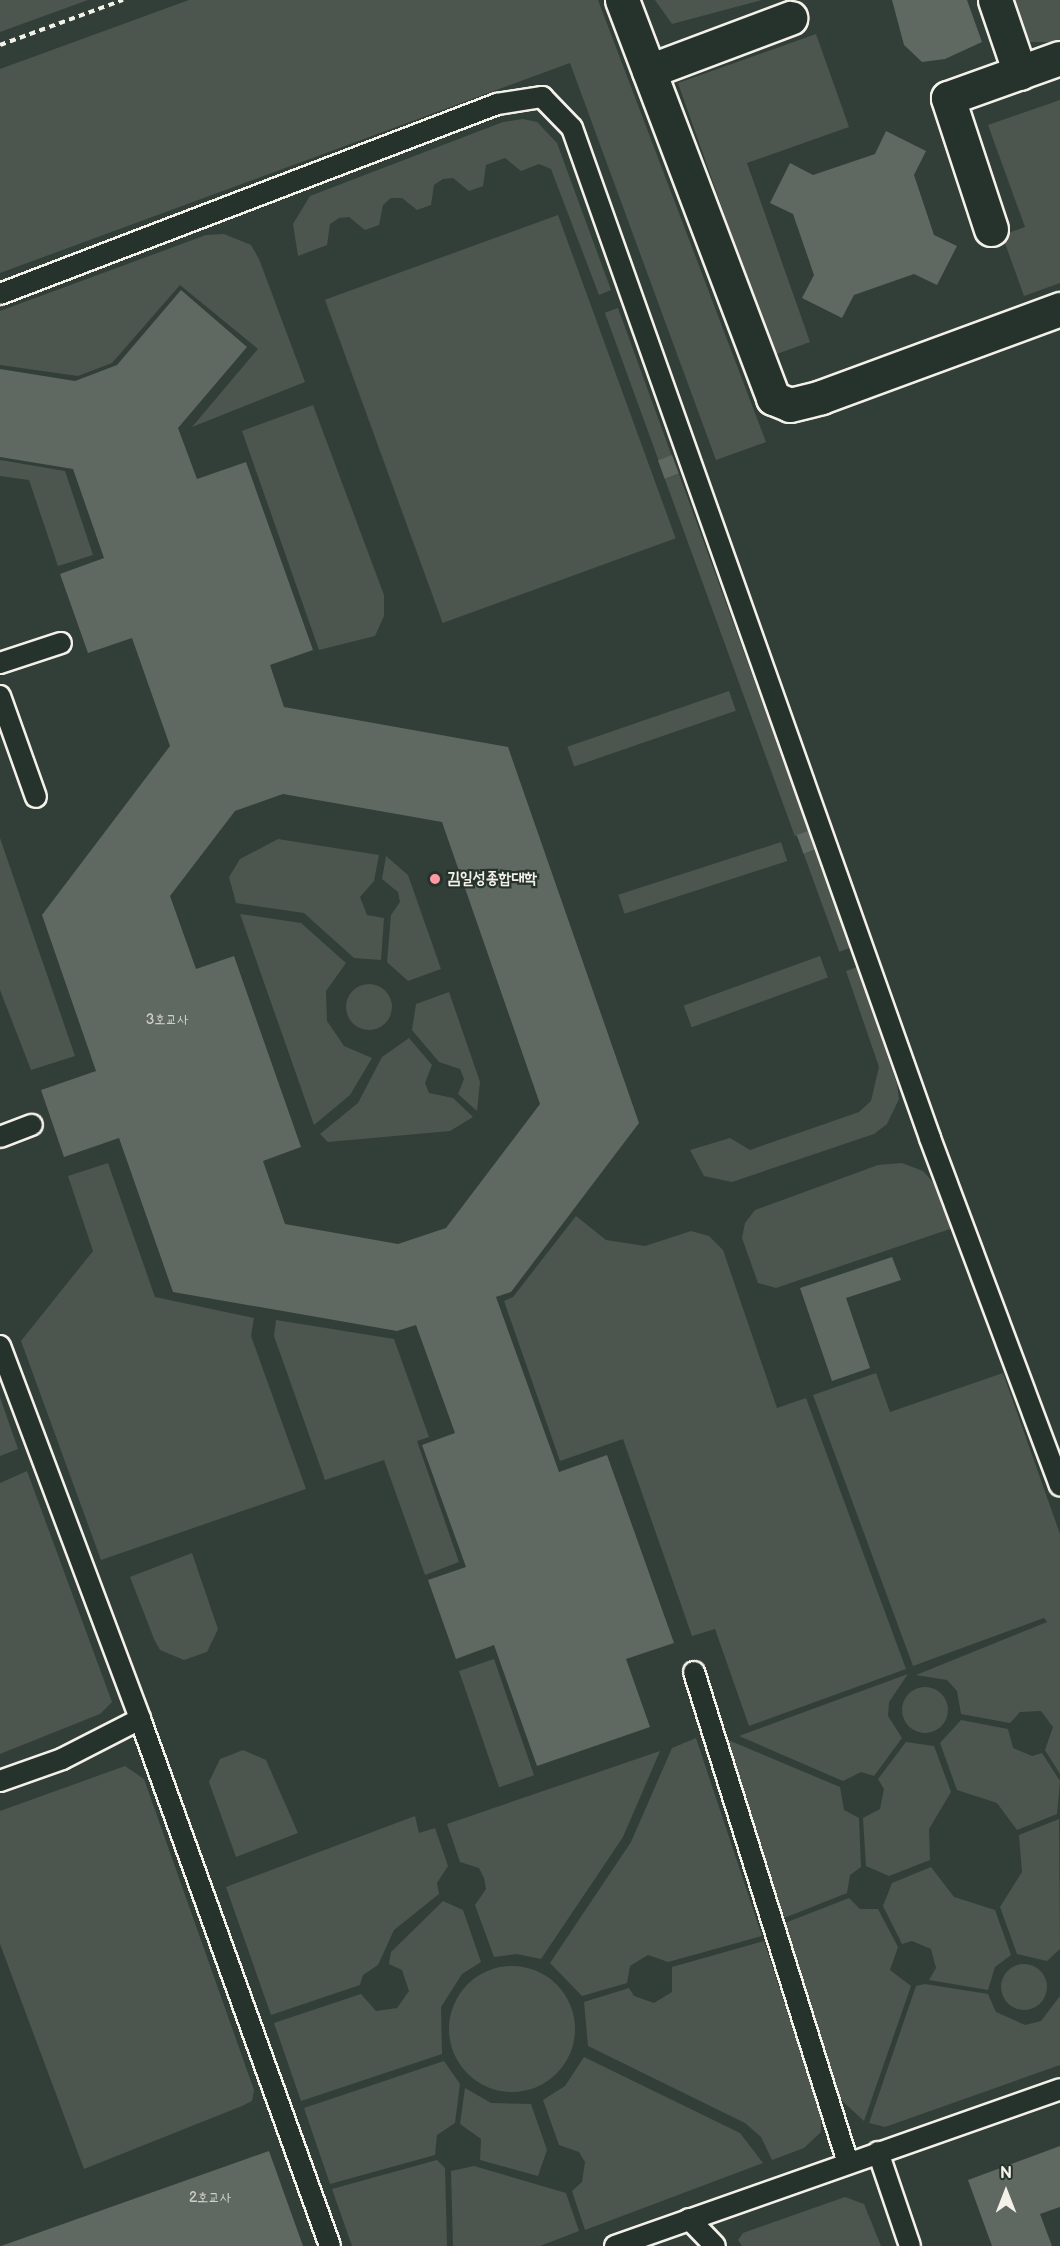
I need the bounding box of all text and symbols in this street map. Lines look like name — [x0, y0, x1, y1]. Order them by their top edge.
place label: 김일성종합대학 — [447, 869, 537, 889]
marker: 김일성종합대학 — [428, 872, 442, 886]
house number: 3호교사 — [146, 1012, 188, 1028]
north arrow — [976, 2162, 1036, 2222]
text: N — [1000, 2164, 1012, 2183]
house number: 2호교사 — [189, 2190, 231, 2206]

